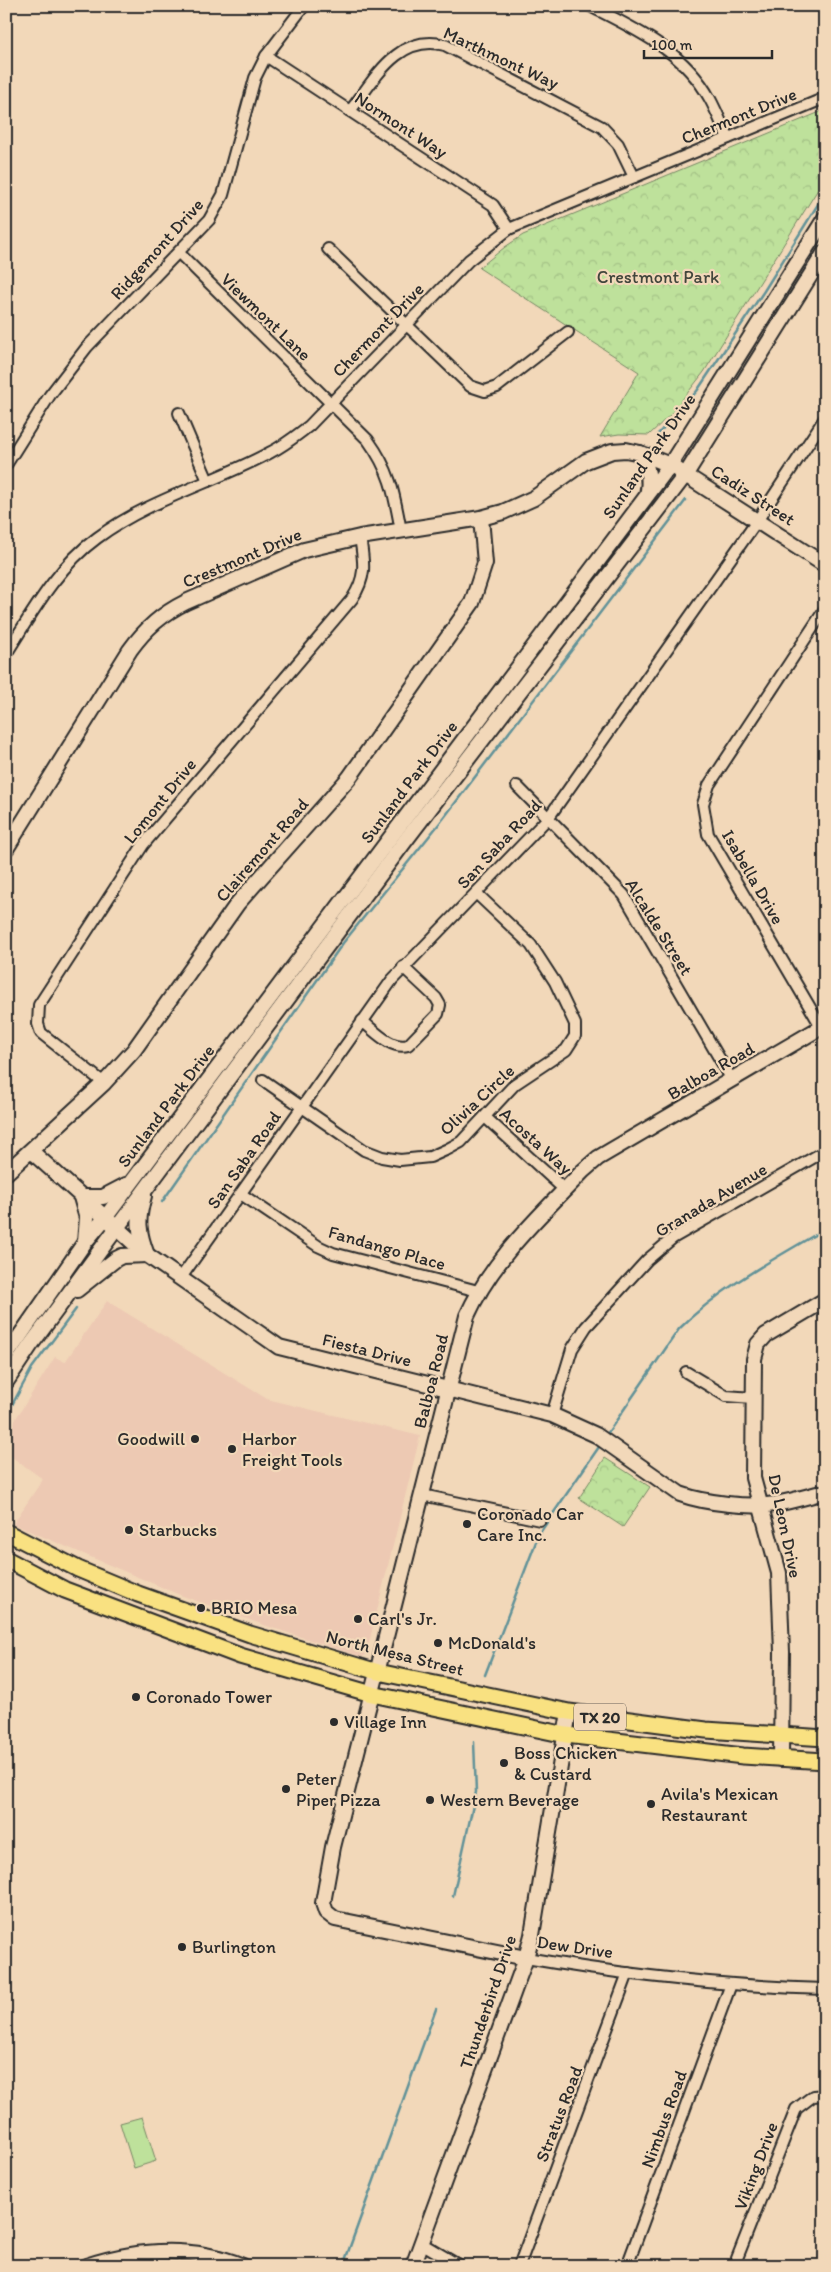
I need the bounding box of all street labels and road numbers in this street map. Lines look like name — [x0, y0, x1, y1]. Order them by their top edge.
street label: Marthmont Way — [440, 22, 563, 95]
street label: Chermont Drive — [678, 83, 800, 149]
street label: Normont Way — [350, 87, 452, 163]
street label: Ridgemont Drive — [106, 194, 208, 304]
street label: Viewmont Lane — [216, 268, 316, 366]
street label: Chermont Drive — [328, 278, 428, 382]
street label: Sunland Park Drive — [597, 389, 701, 523]
street label: Cadiz Street — [707, 460, 799, 530]
street label: Crestmont Drive — [179, 523, 305, 593]
street label: Sunland Park Drive — [356, 716, 462, 848]
street label: Lomont Drive — [119, 754, 201, 848]
street label: Clairemont Road — [211, 793, 313, 906]
street label: San Saba Road — [452, 795, 546, 893]
street label: Isabella Drive — [717, 826, 789, 928]
street label: Alcalde Street — [621, 875, 698, 980]
street label: Balboa Road — [664, 1037, 758, 1105]
street label: Sunland Park Drive — [113, 1040, 219, 1172]
street label: Olivia Circle — [435, 1060, 519, 1140]
street label: Acosta Way — [495, 1103, 577, 1180]
street label: San Saba Road — [202, 1107, 286, 1213]
street label: Granada Avenue — [651, 1158, 771, 1242]
street label: Fandango Place — [326, 1221, 448, 1275]
street label: Fiesta Drive — [320, 1328, 414, 1372]
street label: Balboa Road — [409, 1331, 453, 1431]
street label: De Leon Drive — [763, 1472, 807, 1580]
street label: North Mesa Street — [324, 1625, 466, 1681]
road number: TX 20 — [574, 1704, 626, 1730]
street label: Dew Drive — [536, 1931, 614, 1963]
street label: Thunderbird Drive — [455, 1932, 521, 2072]
street label: Stratus Road — [531, 2063, 587, 2165]
street label: Nimbus Road — [636, 2067, 692, 2171]
street label: Viking Drive — [729, 2119, 783, 2213]

